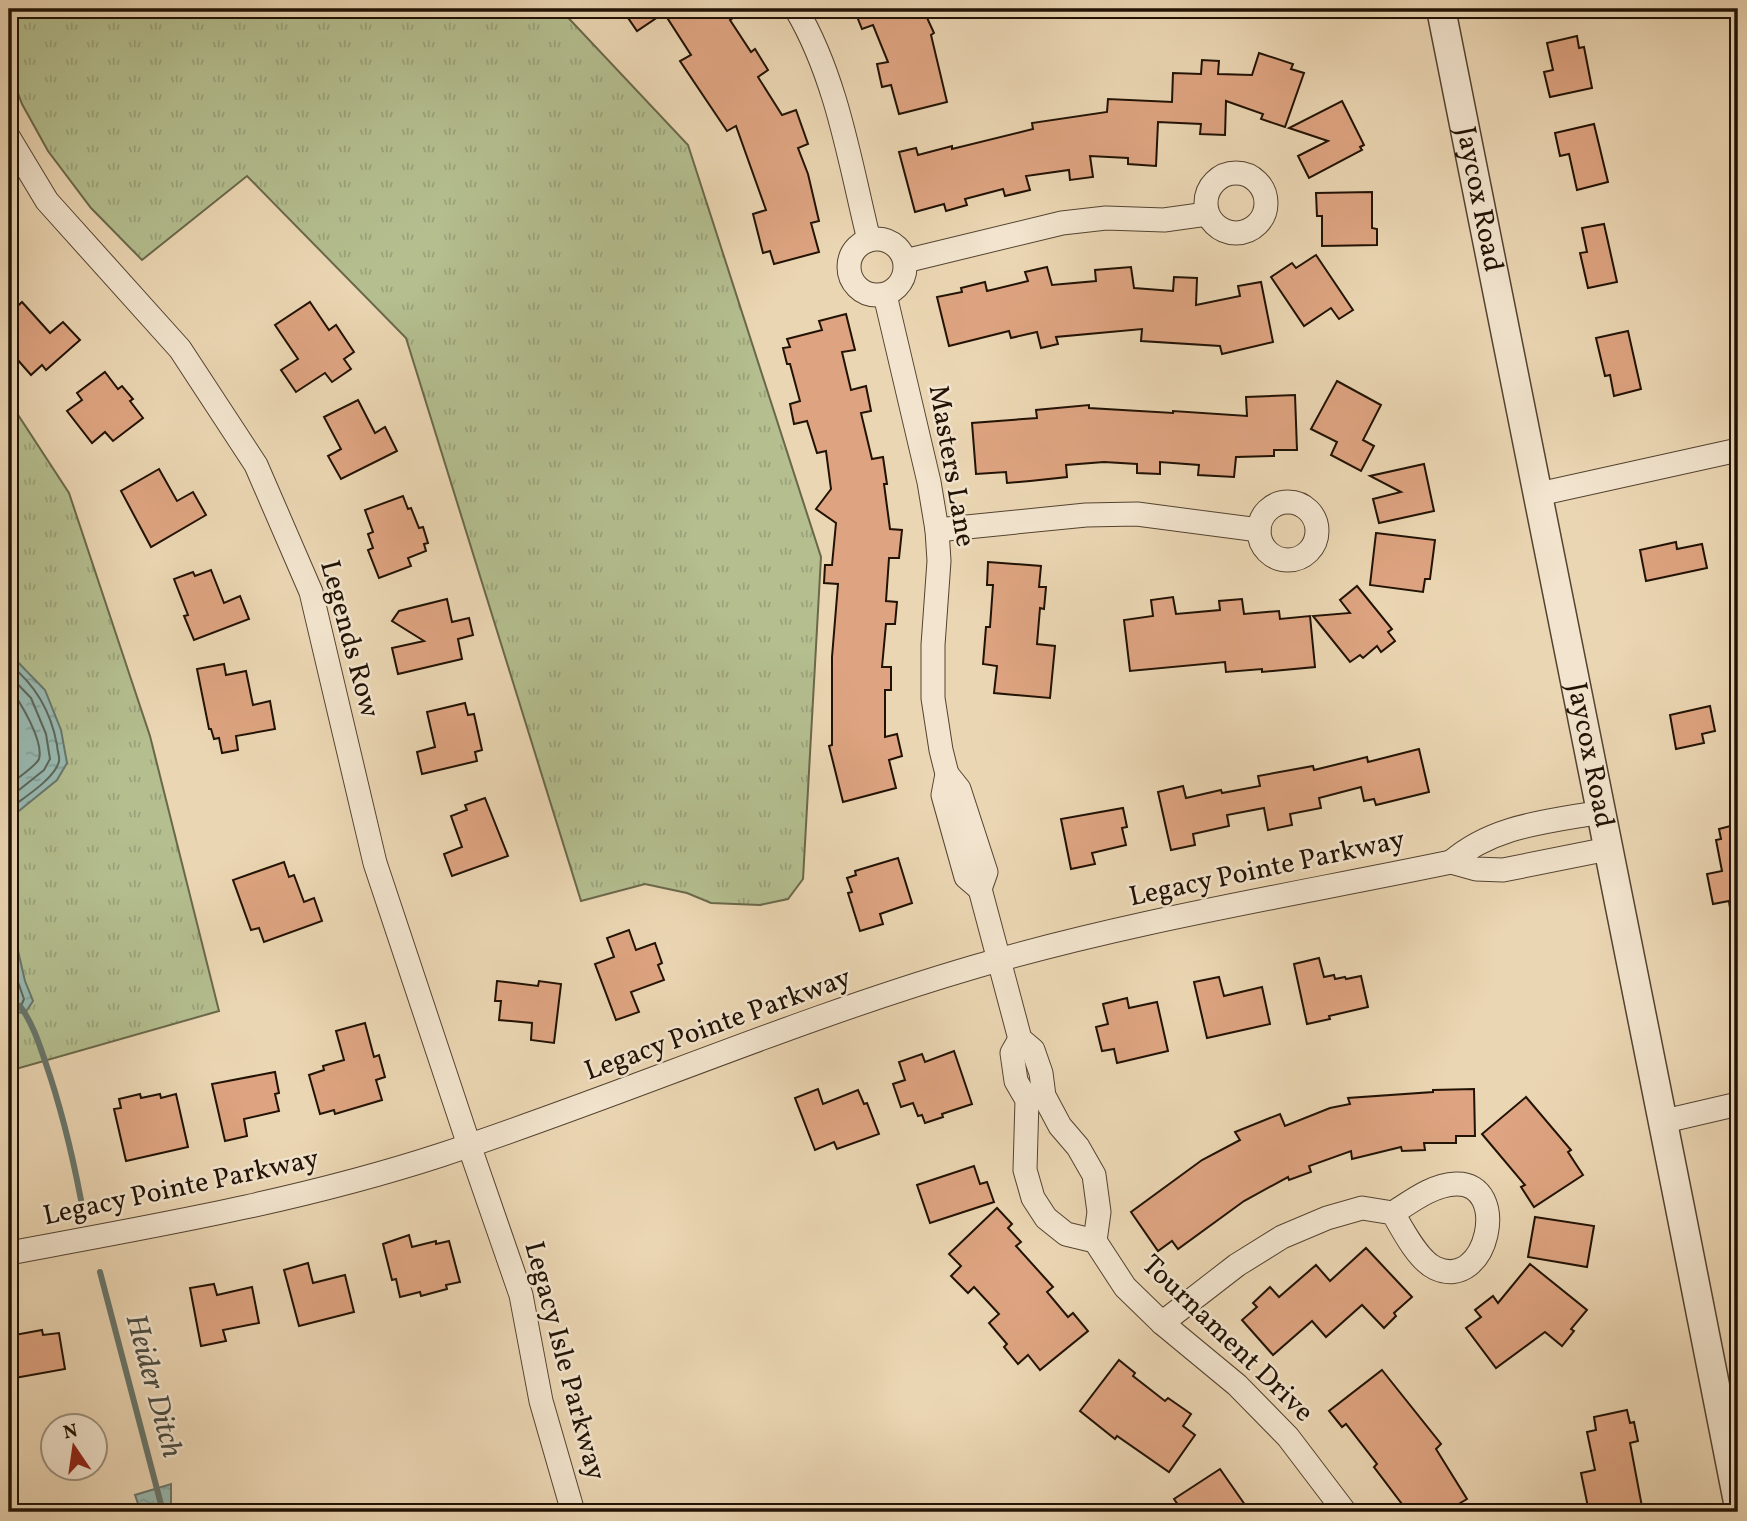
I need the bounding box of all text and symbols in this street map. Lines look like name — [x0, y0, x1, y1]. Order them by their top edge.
street label: Jaycox Road — [1446, 123, 1513, 275]
street label: Masters Lane — [918, 382, 984, 550]
street label: Legends Row — [309, 556, 389, 722]
street label: Jaycox Road — [1557, 679, 1624, 831]
street label: Legacy Pointe Parkway — [1126, 821, 1408, 917]
street label: Legacy Pointe Parkway — [579, 959, 857, 1091]
street label: Legacy Pointe Parkway — [40, 1140, 322, 1236]
street label: Legacy Isle Parkway — [513, 1237, 615, 1485]
street label: Tournament Drive — [1132, 1246, 1322, 1432]
water label: Heider Ditch — [114, 1309, 192, 1463]
north arrow — [38, 1412, 108, 1482]
text: N — [61, 1418, 80, 1447]

